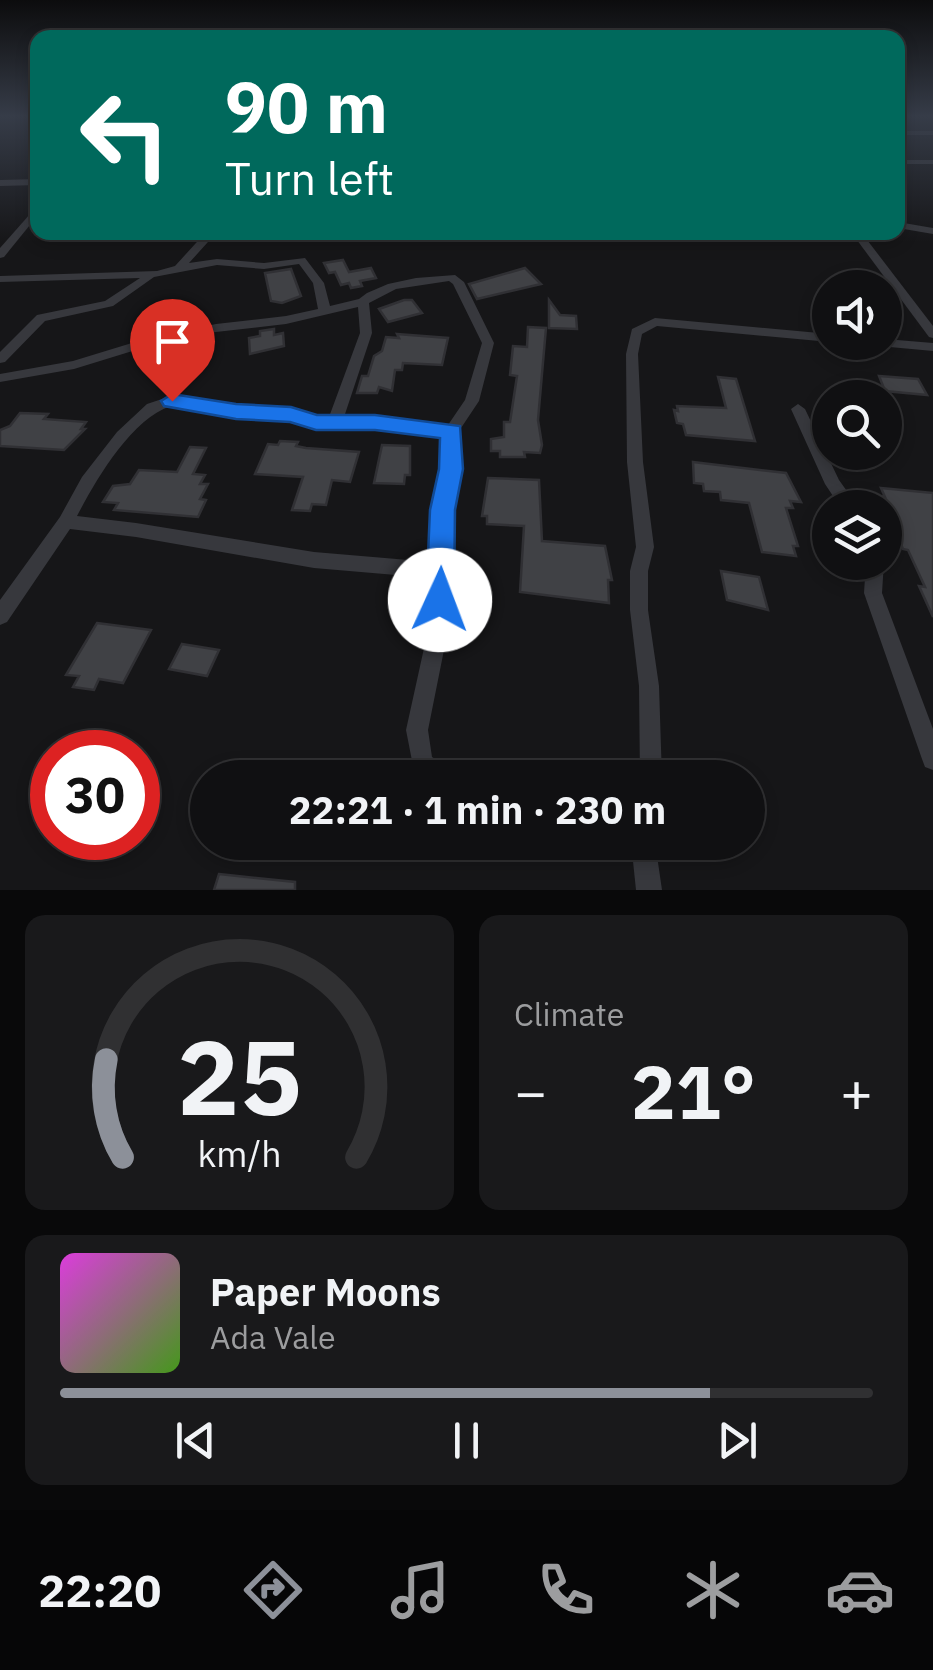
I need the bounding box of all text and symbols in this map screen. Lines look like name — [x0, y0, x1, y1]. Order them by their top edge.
text: 90 m — [225, 61, 388, 152]
icon: left — [60, 70, 190, 200]
text: Turn left — [225, 149, 394, 207]
map controls — [812, 270, 902, 580]
button: sound — [812, 270, 902, 360]
pin — [130, 299, 215, 402]
icon: arrive — [145, 314, 200, 369]
button: search — [812, 380, 902, 470]
button: layers — [812, 490, 902, 580]
position arrow — [388, 548, 492, 652]
speed limit sign: 30 — [30, 730, 160, 860]
text: 22:21 · 1 min · 230 m — [289, 785, 666, 834]
text: Climate — [514, 993, 624, 1035]
text: 25 — [177, 1008, 302, 1144]
text: 21° — [631, 1042, 756, 1140]
text: − — [514, 1056, 547, 1127]
text: + — [840, 1056, 873, 1127]
text: km/h — [197, 1130, 282, 1177]
text: Paper Moons — [210, 1267, 441, 1316]
text: Ada Vale — [210, 1316, 336, 1358]
icon: previous — [168, 1413, 223, 1468]
icon: pause — [439, 1413, 494, 1468]
icon: next — [710, 1413, 765, 1468]
icon: directions — [238, 1555, 308, 1625]
icon: music — [385, 1555, 455, 1625]
icon: phone — [531, 1555, 601, 1625]
icon: climate — [678, 1555, 748, 1625]
icon: car — [825, 1555, 895, 1625]
text: 22:20 — [38, 1561, 161, 1619]

